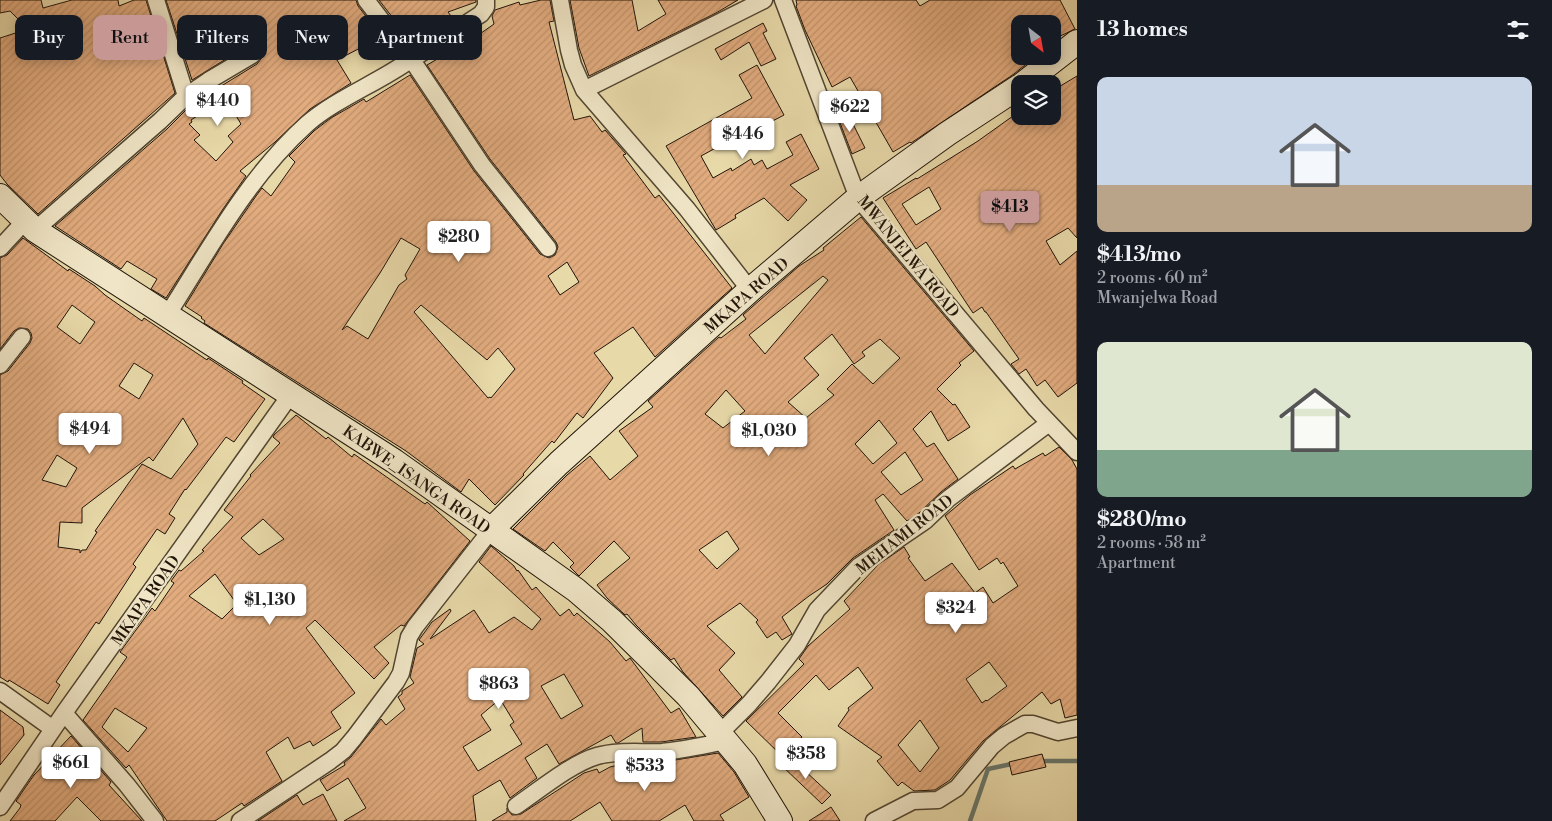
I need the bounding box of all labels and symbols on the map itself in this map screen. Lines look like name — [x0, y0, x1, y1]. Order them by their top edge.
north arrow — [1011, 15, 1061, 65]
pin: $440 — [188, 84, 248, 127]
pin: $622 — [820, 90, 880, 133]
pin: $446 — [713, 118, 773, 160]
pin: $413 — [980, 190, 1040, 233]
street label: MWANJELWA ROAD — [853, 192, 964, 322]
pin: $280 — [429, 220, 489, 263]
street label: MKAPA ROAD — [700, 253, 793, 338]
pin: $494 — [60, 412, 120, 455]
pin: $1,030 — [728, 414, 810, 457]
street label: KABWE_ISANGA ROAD — [339, 421, 494, 538]
street label: MEHAMI ROAD — [852, 490, 957, 579]
street label: MKAPA ROAD — [107, 551, 184, 650]
pin: $1,130 — [229, 584, 311, 626]
pin: $324 — [926, 592, 986, 634]
pin: $863 — [469, 668, 529, 710]
pin: $358 — [776, 738, 836, 780]
pin: $661 — [41, 746, 101, 789]
pin: $533 — [615, 750, 675, 792]

